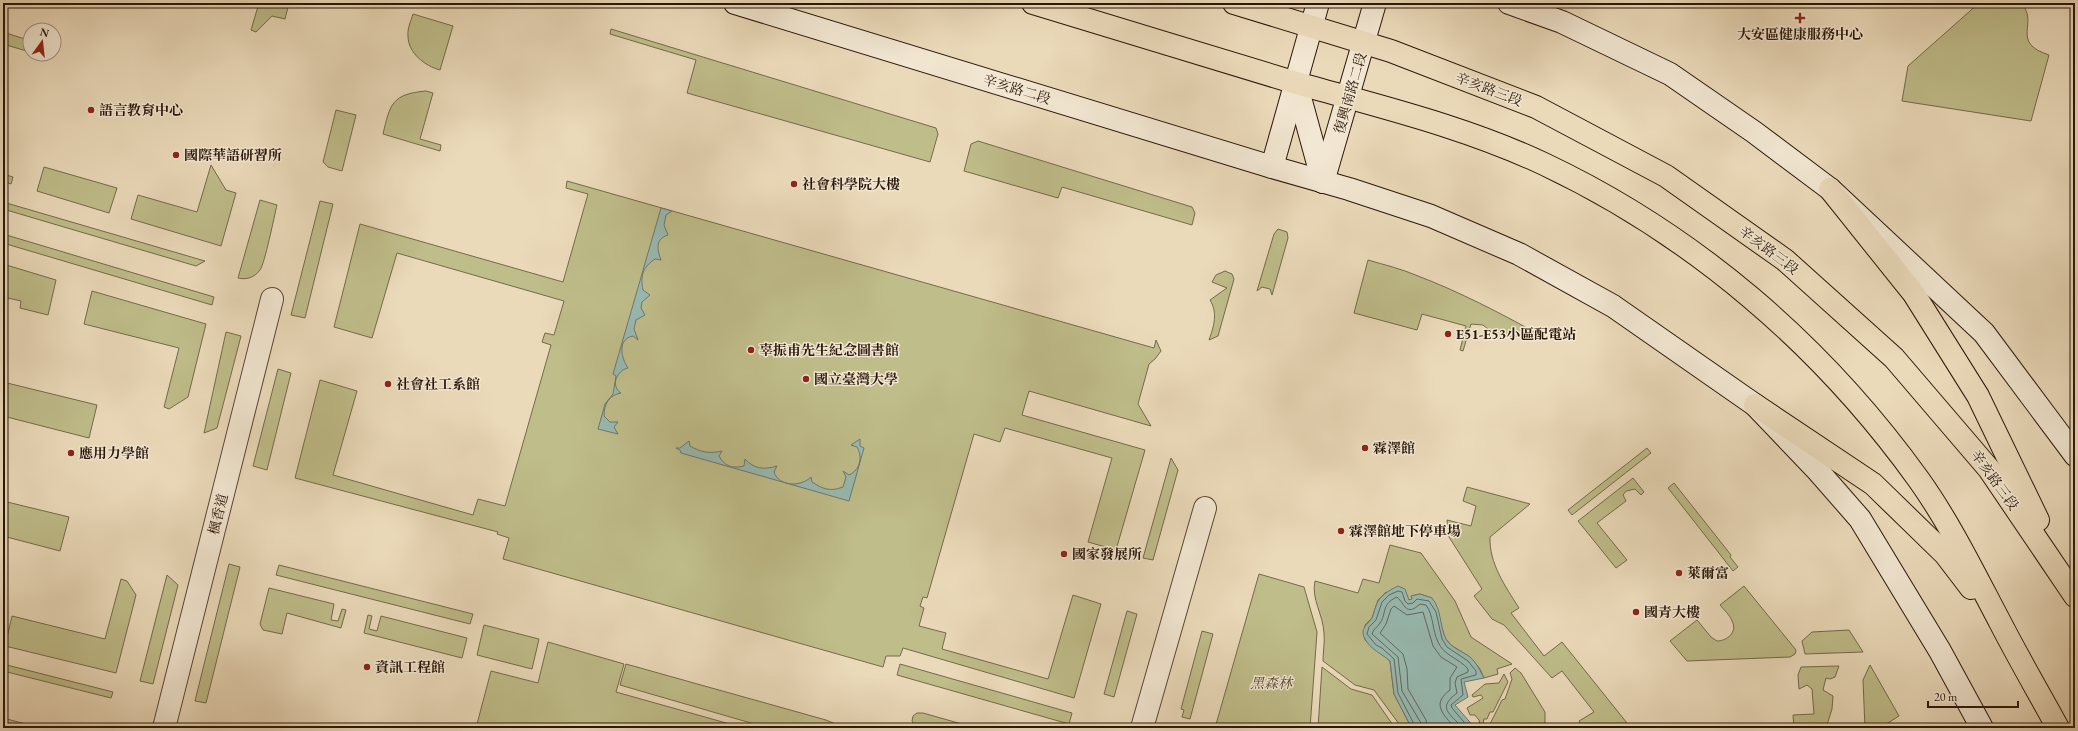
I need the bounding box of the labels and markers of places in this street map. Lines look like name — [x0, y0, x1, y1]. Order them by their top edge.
marker: 大安區健康服務中心 — [1794, 12, 1806, 24]
place label: 大安區健康服務中心 — [1737, 25, 1863, 43]
place label: 語言教育中心 — [99, 101, 183, 119]
marker: 語言教育中心 — [86, 105, 96, 115]
place label: 國際華語研習所 — [184, 146, 282, 164]
marker: 國際華語研習所 — [171, 150, 181, 160]
place label: 社會科學院大樓 — [802, 175, 900, 193]
marker: 社會科學院大樓 — [789, 179, 799, 189]
place label: E51-E53小區配電站 — [1456, 325, 1576, 343]
marker: E51-E53小區配電站 — [1443, 329, 1453, 339]
place label: 辜振甫先生紀念圖書館 — [759, 341, 899, 359]
marker: 辜振甫先生紀念圖書館 — [746, 345, 756, 355]
place label: 國立臺灣大學 — [814, 370, 898, 388]
marker: 國立臺灣大學 — [801, 374, 811, 384]
place label: 社會社工系館 — [396, 375, 480, 393]
marker: 社會社工系館 — [383, 379, 393, 389]
place label: 霖澤館 — [1373, 439, 1415, 457]
marker: 霖澤館 — [1360, 443, 1370, 453]
place label: 應用力學館 — [79, 444, 149, 462]
marker: 應用力學館 — [66, 448, 76, 458]
place label: 霖澤館地下停車場 — [1349, 522, 1461, 540]
marker: 霖澤館地下停車場 — [1336, 526, 1346, 536]
place label: 國家發展所 — [1072, 545, 1142, 563]
marker: 國家發展所 — [1059, 549, 1069, 559]
place label: 萊爾富 — [1687, 564, 1729, 582]
marker: 萊爾富 — [1674, 568, 1684, 578]
place label: 國青大樓 — [1644, 603, 1700, 621]
marker: 國青大樓 — [1631, 607, 1641, 617]
place label: 資訊工程館 — [375, 658, 445, 676]
marker: 資訊工程館 — [362, 662, 372, 672]

